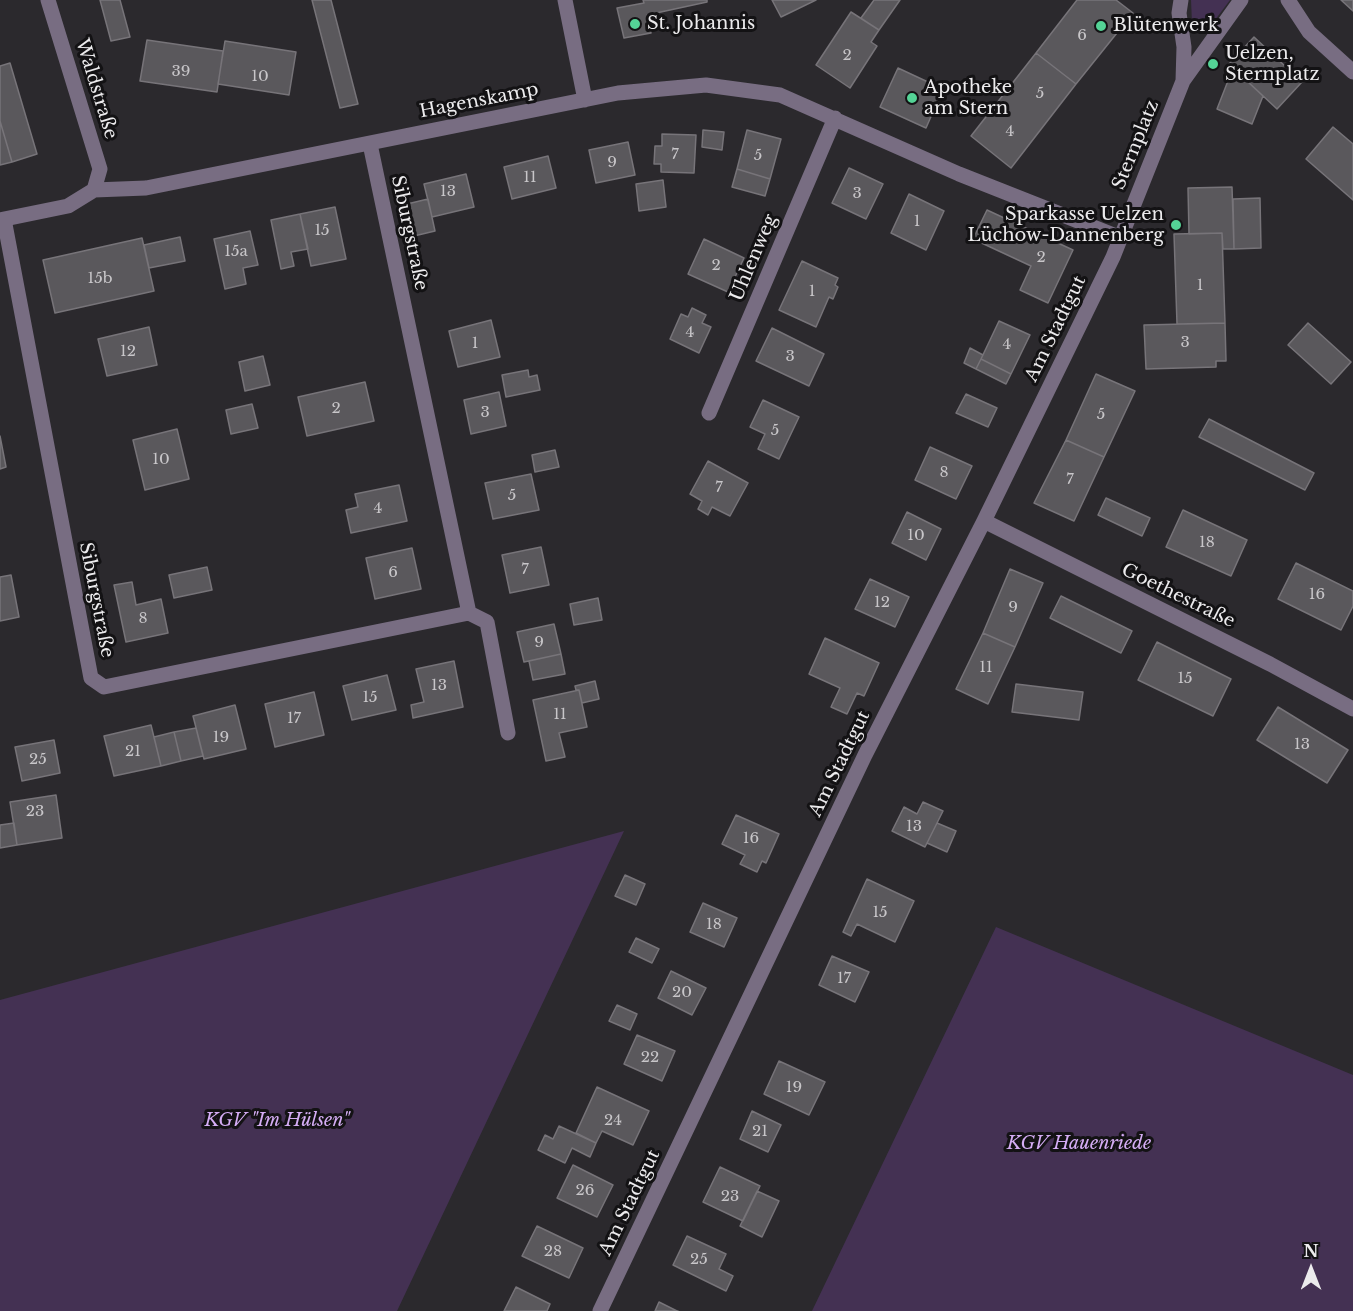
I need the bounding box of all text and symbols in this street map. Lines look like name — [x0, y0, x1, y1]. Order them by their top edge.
place label: St. Johannis — [647, 13, 755, 35]
place label: Blütenwerk — [1113, 15, 1219, 37]
marker: St. Johannis — [628, 17, 642, 31]
marker: Blütenwerk — [1094, 19, 1108, 33]
house number: 6 — [1077, 27, 1087, 45]
street label: Waldstraße — [71, 36, 121, 142]
place label: Uelzen, Sternplatz — [1225, 43, 1319, 86]
house number: 2 — [842, 47, 852, 65]
marker: Uelzen, Sternplatz — [1206, 57, 1220, 71]
house number: 39 — [172, 63, 190, 81]
house number: 10 — [251, 68, 269, 86]
place label: Apotheke am Stern — [924, 77, 1012, 119]
street label: Hagenskamp — [418, 79, 540, 123]
house number: 5 — [1036, 85, 1044, 103]
marker: Apotheke am Stern — [905, 91, 919, 105]
street label: Sternplatz — [1108, 97, 1164, 193]
house number: 4 — [1006, 123, 1014, 141]
house number: 7 — [671, 146, 679, 164]
house number: 5 — [754, 147, 762, 165]
house number: 9 — [607, 154, 617, 172]
house number: 11 — [523, 169, 537, 187]
street label: Siburgstraße — [386, 173, 432, 293]
house number: 13 — [440, 183, 456, 201]
house number: 3 — [852, 185, 862, 203]
place label: Sparkasse Uelzen Lüchow-Dannenberg — [967, 204, 1164, 246]
street label: Uhlenweg — [726, 211, 782, 305]
house number: 1 — [914, 213, 920, 231]
marker: Sparkasse Uelzen Lüchow-Dannenberg — [1169, 218, 1183, 232]
house number: 15 — [314, 222, 330, 240]
house number: 15a — [224, 243, 248, 261]
house number: 2 — [1036, 249, 1046, 267]
house number: 2 — [711, 257, 721, 275]
house number: 15b — [87, 270, 113, 288]
street label: Am Stadtgut — [1021, 272, 1091, 386]
house number: 1 — [1197, 277, 1203, 295]
house number: 1 — [809, 283, 815, 301]
house number: 4 — [686, 324, 694, 342]
house number: 3 — [1180, 334, 1190, 352]
house number: 1 — [472, 335, 478, 353]
house number: 4 — [1003, 336, 1011, 354]
house number: 12 — [120, 343, 136, 361]
house number: 3 — [785, 348, 795, 366]
house number: 2 — [331, 400, 341, 418]
house number: 3 — [480, 404, 490, 422]
house number: 5 — [1097, 406, 1105, 424]
house number: 5 — [771, 422, 779, 440]
house number: 10 — [152, 451, 170, 469]
house number: 8 — [939, 464, 949, 482]
house number: 7 — [1066, 471, 1074, 489]
house number: 7 — [715, 479, 723, 497]
house number: 5 — [508, 487, 516, 505]
house number: 4 — [374, 500, 382, 518]
house number: 10 — [907, 527, 925, 545]
house number: 18 — [1199, 534, 1215, 552]
street label: Siburgstraße — [74, 540, 118, 660]
street label: Goethestraße — [1118, 559, 1238, 633]
house number: 7 — [521, 561, 529, 579]
house number: 6 — [388, 564, 398, 582]
house number: 16 — [1309, 586, 1325, 604]
house number: 12 — [874, 594, 890, 612]
house number: 9 — [1008, 599, 1018, 617]
house number: 8 — [138, 610, 148, 628]
house number: 9 — [534, 634, 544, 652]
house number: 11 — [979, 659, 993, 677]
house number: 15 — [1177, 670, 1193, 688]
house number: 13 — [431, 677, 447, 695]
house number: 15 — [362, 689, 378, 707]
house number: 11 — [553, 706, 567, 724]
street label: Am Stadtgut — [805, 707, 875, 821]
house number: 17 — [287, 710, 301, 728]
house number: 19 — [213, 729, 229, 747]
house number: 13 — [1294, 736, 1310, 754]
house number: 21 — [125, 743, 141, 761]
house number: 25 — [29, 751, 47, 769]
house number: 23 — [26, 803, 44, 821]
house number: 13 — [906, 818, 922, 836]
house number: 16 — [743, 830, 759, 848]
house number: 15 — [872, 904, 888, 922]
house number: 18 — [706, 916, 722, 934]
house number: 17 — [837, 970, 851, 988]
house number: 20 — [672, 984, 692, 1002]
house number: 22 — [641, 1049, 659, 1067]
house number: 19 — [786, 1079, 802, 1097]
park label: KGV "Im Hülsen" — [204, 1110, 350, 1132]
house number: 24 — [604, 1112, 622, 1130]
house number: 21 — [752, 1123, 768, 1141]
park label: KGV Hauenriede — [1007, 1133, 1151, 1155]
street label: Am Stadtgut — [595, 1146, 665, 1260]
house number: 26 — [576, 1182, 594, 1200]
house number: 23 — [721, 1188, 739, 1206]
north arrow — [1281, 1239, 1341, 1299]
text: N — [1303, 1241, 1319, 1261]
house number: 28 — [544, 1243, 562, 1261]
house number: 25 — [690, 1251, 708, 1269]

